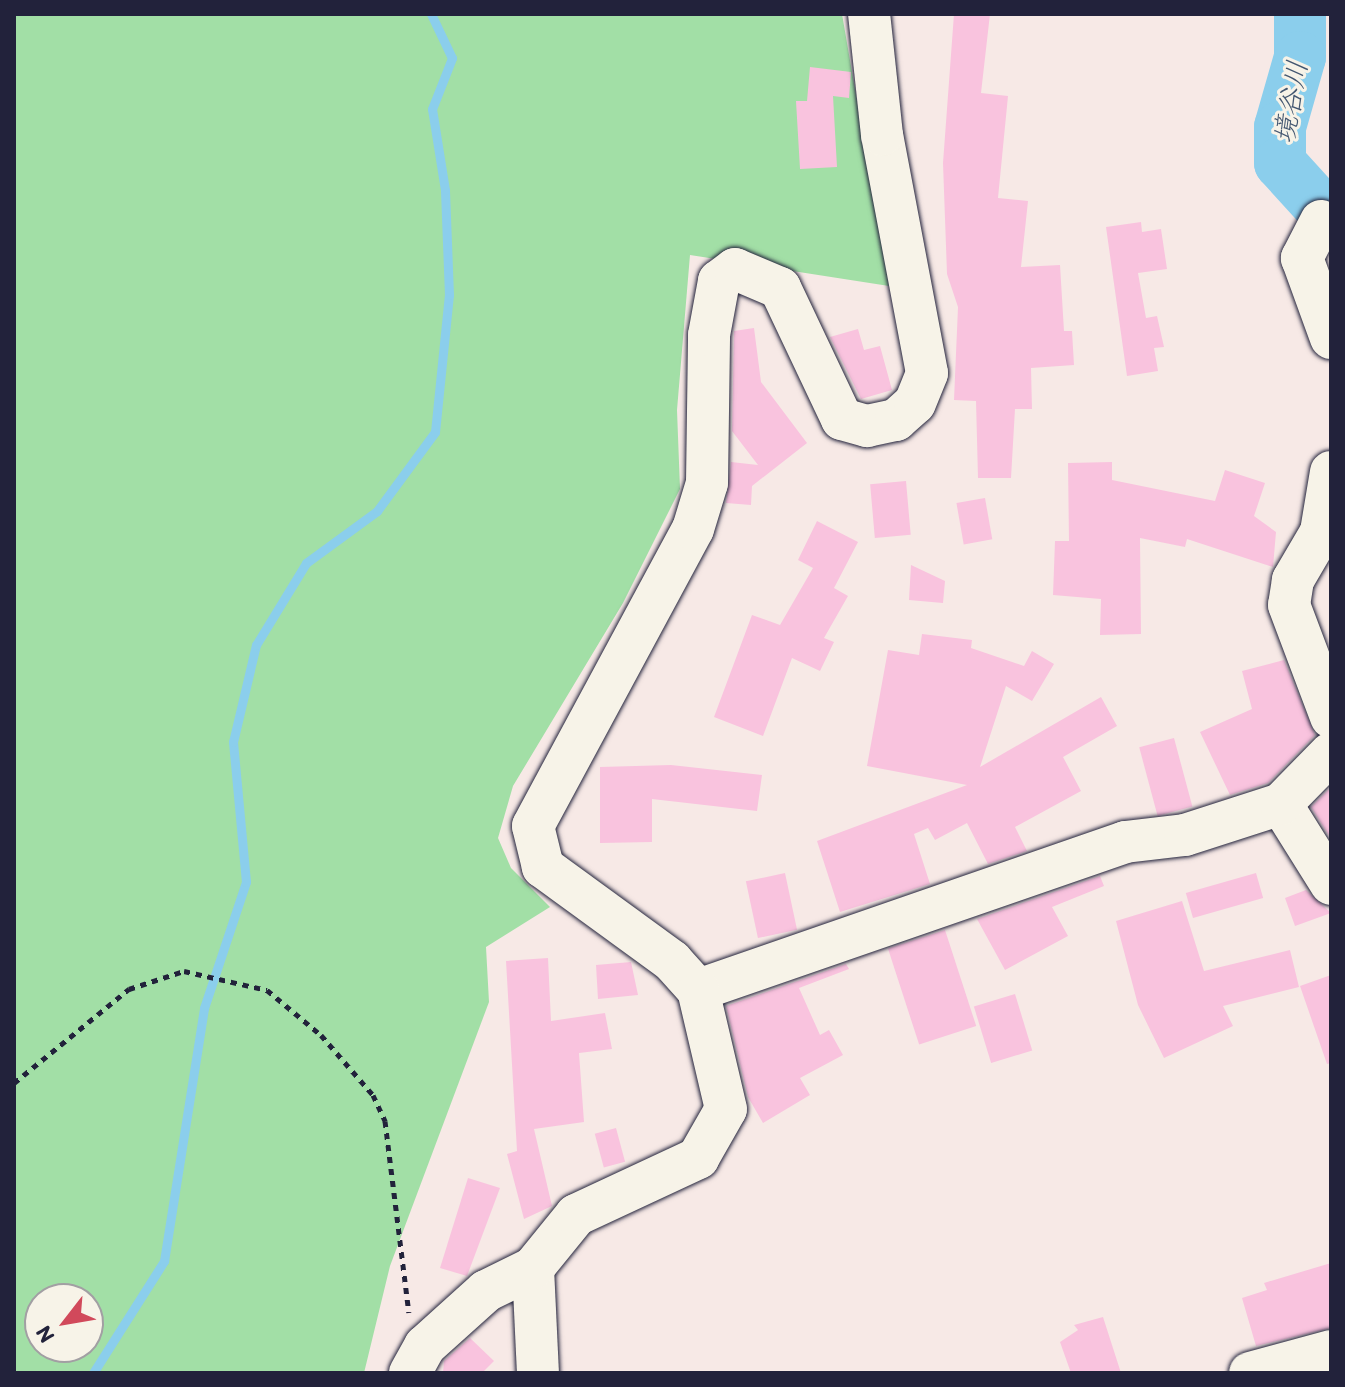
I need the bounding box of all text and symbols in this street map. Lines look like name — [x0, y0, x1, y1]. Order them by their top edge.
water label: 境谷川 — [1266, 58, 1314, 146]
north arrow — [24, 1283, 104, 1363]
text: N — [29, 1321, 60, 1348]

